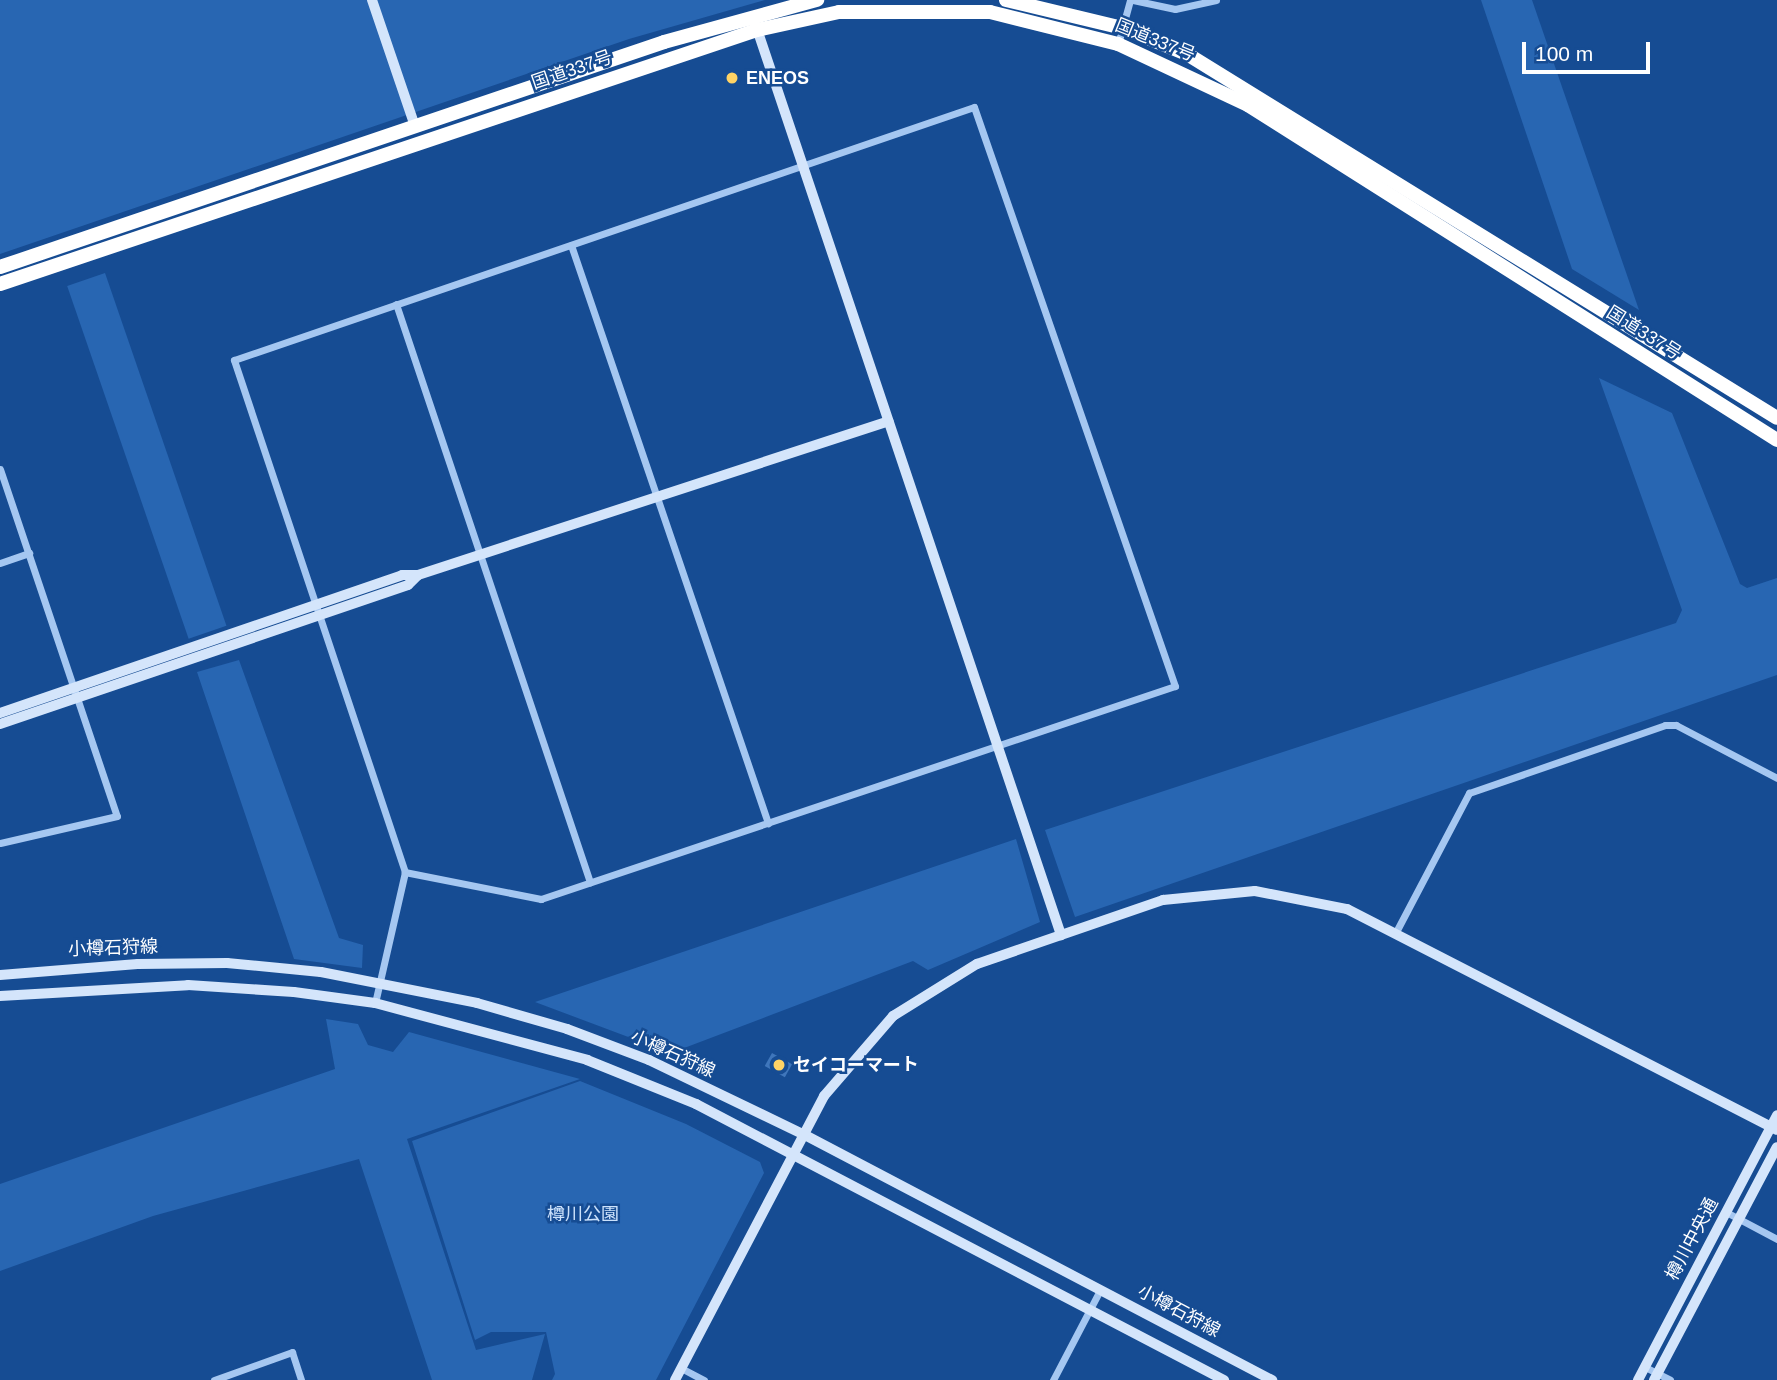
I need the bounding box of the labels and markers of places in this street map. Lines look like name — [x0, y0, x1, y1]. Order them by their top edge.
place label: ENEOS — [746, 67, 809, 89]
marker: ENEOS — [724, 70, 740, 86]
place label: セイコーマート — [793, 1054, 919, 1076]
marker: セイコーマート — [771, 1057, 787, 1073]

